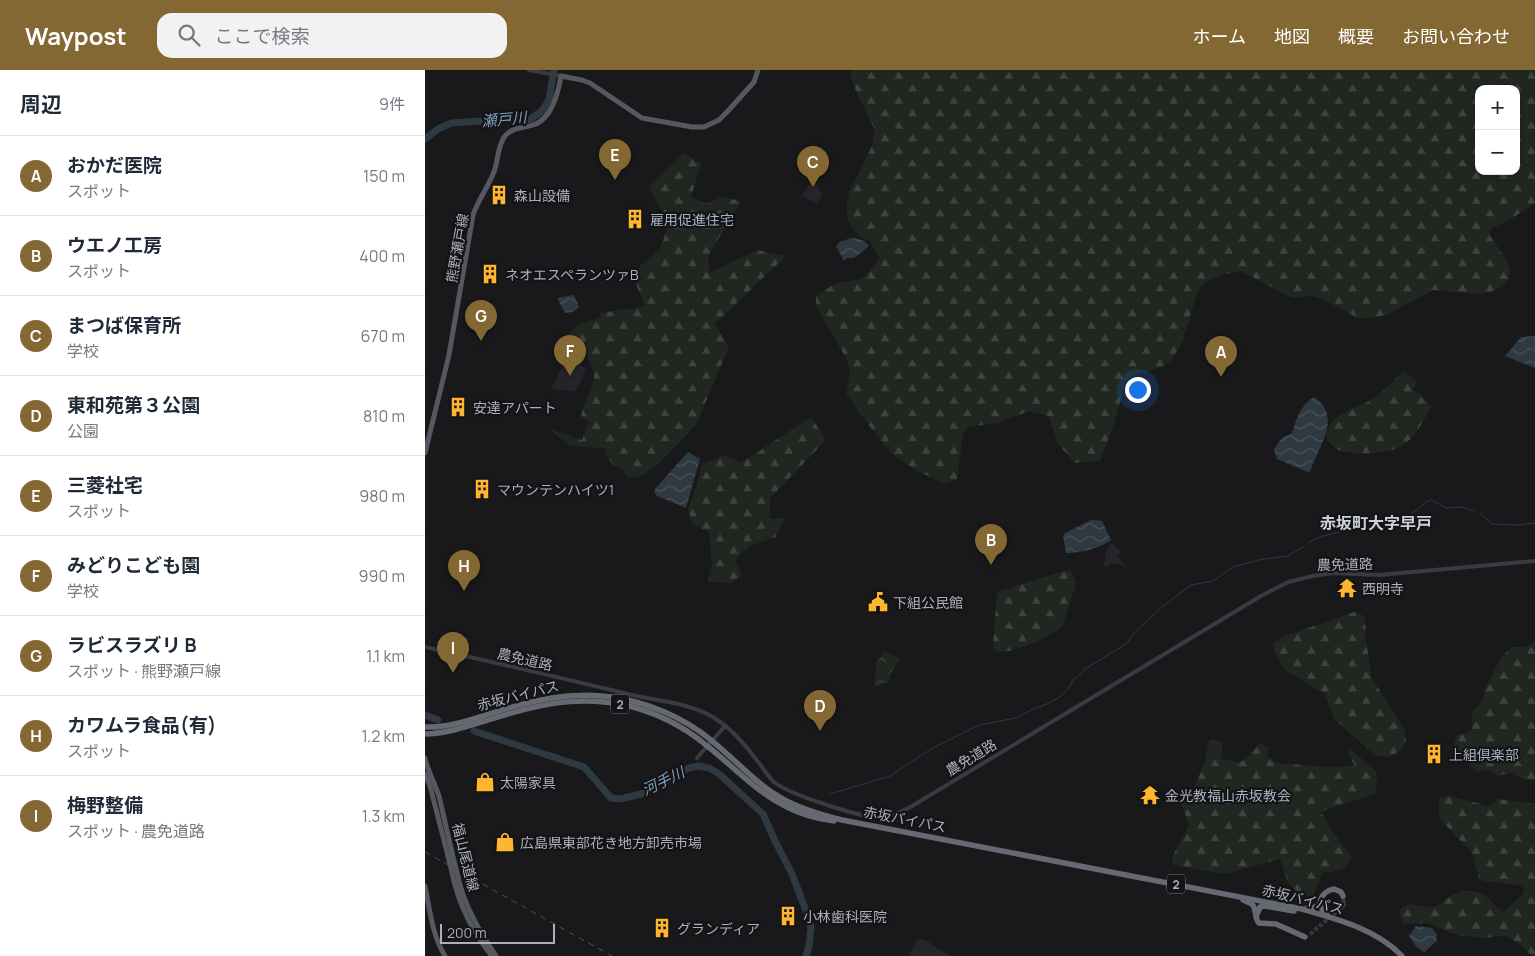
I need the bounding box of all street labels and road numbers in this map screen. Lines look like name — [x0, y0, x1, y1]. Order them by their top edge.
street label: 熊野瀬戸線 — [442, 212, 472, 284]
street label: 農免道路 — [1317, 554, 1373, 574]
street label: 農免道路 — [496, 643, 554, 675]
street label: 赤坂バイパス — [475, 676, 561, 714]
road number: 2 — [611, 694, 629, 714]
street label: 農免道路 — [942, 734, 1000, 780]
street label: 赤坂バイパス — [862, 802, 948, 836]
street label: 福山尾道線 — [448, 821, 484, 893]
road number: 2 — [1167, 874, 1185, 894]
street label: 赤坂バイパス — [1260, 880, 1346, 918]

